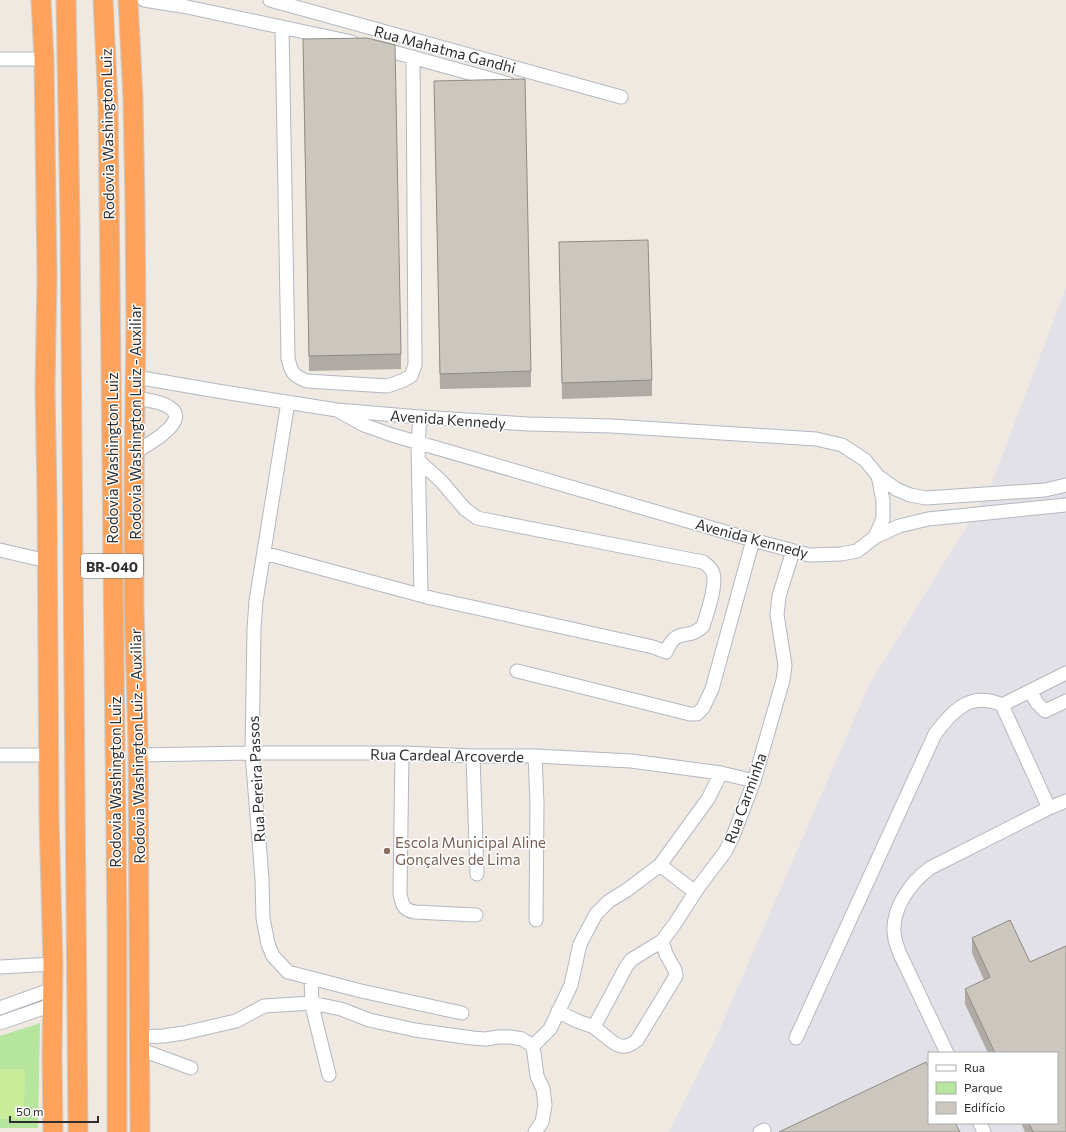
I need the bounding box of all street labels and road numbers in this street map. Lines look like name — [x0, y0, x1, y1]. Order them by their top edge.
street label: Rua Mahatma Gandhi — [372, 21, 518, 77]
street label: Rodovia Washington Luiz — [97, 48, 117, 220]
street label: Rodovia Washington Luiz - Auxiliar — [126, 304, 144, 540]
street label: Rodovia Washington Luiz — [103, 372, 121, 544]
street label: Avenida Kennedy — [390, 406, 507, 432]
street label: Avenida Kennedy — [694, 514, 811, 562]
road number: BR-040 — [81, 554, 143, 578]
street label: Rodovia Washington Luiz - Auxiliar — [126, 628, 148, 864]
street label: Rodovia Washington Luiz — [106, 696, 124, 868]
street label: Rua Pereira Passos — [244, 715, 268, 843]
street label: Rua Cardeal Arcoverde — [370, 745, 524, 765]
street label: Rua Carminha — [720, 750, 770, 846]

